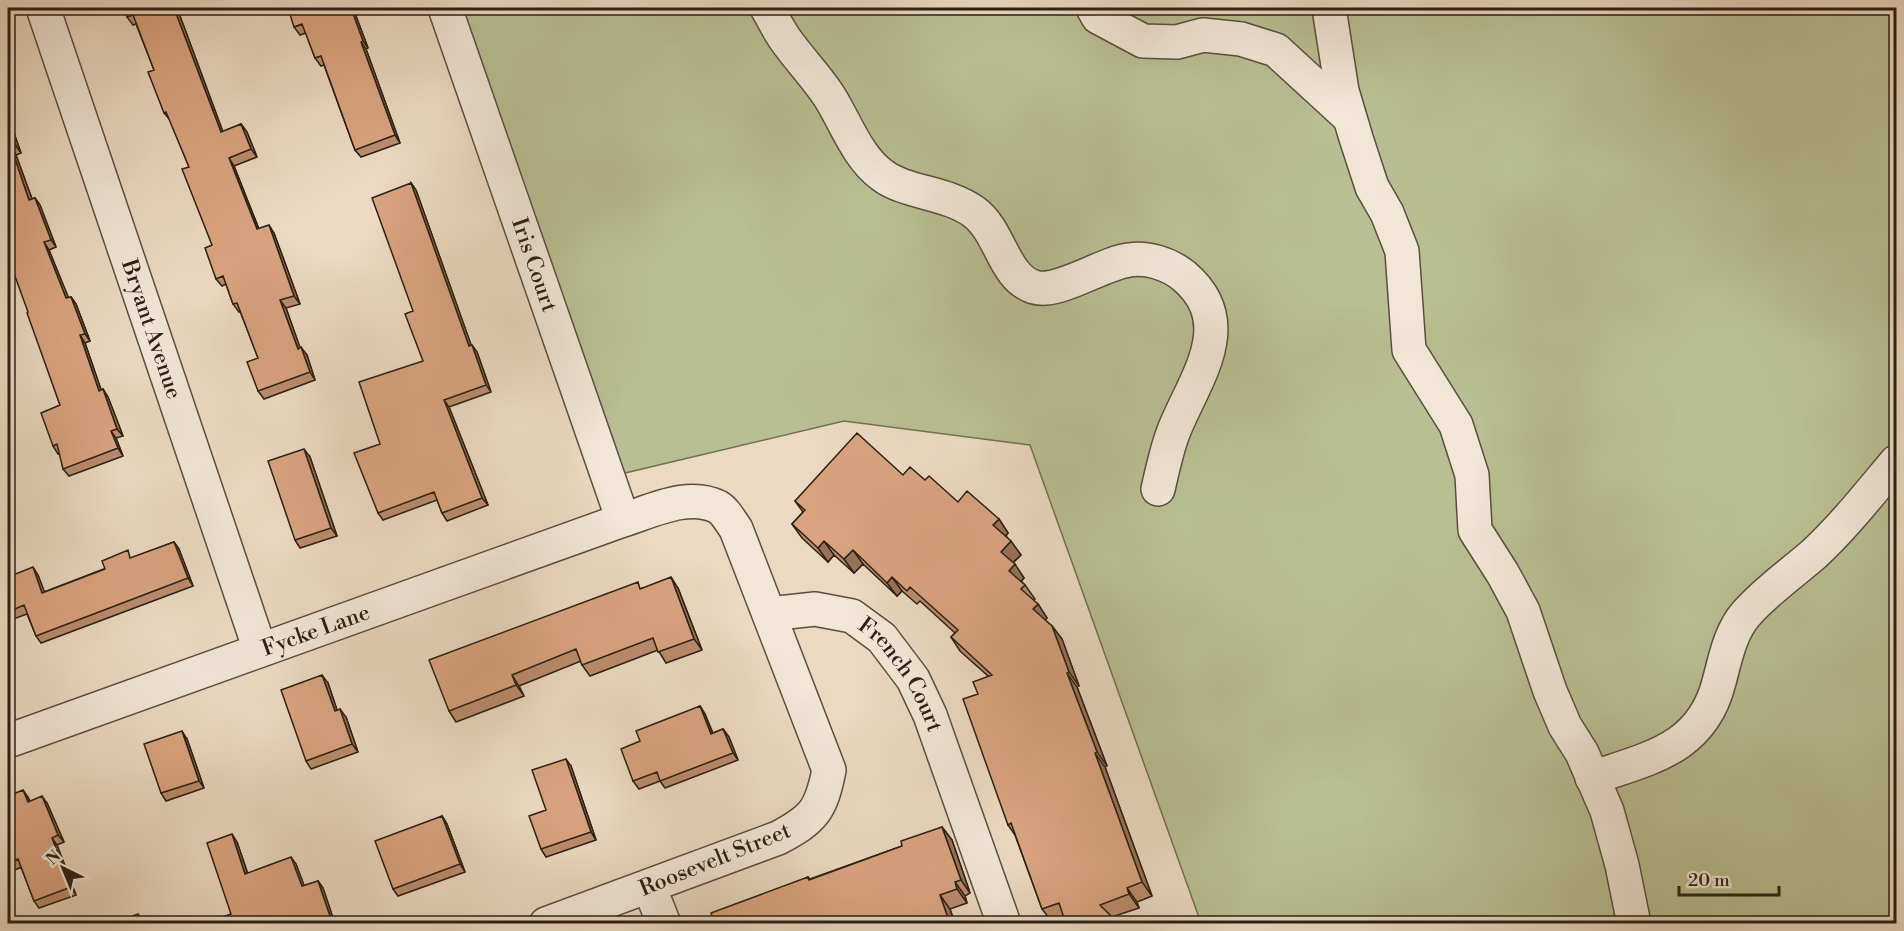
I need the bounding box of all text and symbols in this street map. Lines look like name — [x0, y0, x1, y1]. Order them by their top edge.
street label: Iris Court — [506, 214, 563, 316]
street label: Bryant Avenue — [115, 255, 188, 402]
street label: Fycke Lane — [258, 599, 373, 662]
street label: French Court — [853, 612, 948, 736]
street label: Roosevelt Street — [635, 817, 795, 903]
north arrow — [33, 838, 93, 898]
text: N — [42, 846, 65, 869]
scale bar — [1679, 859, 1780, 897]
text: 20 m — [1688, 869, 1730, 892]

